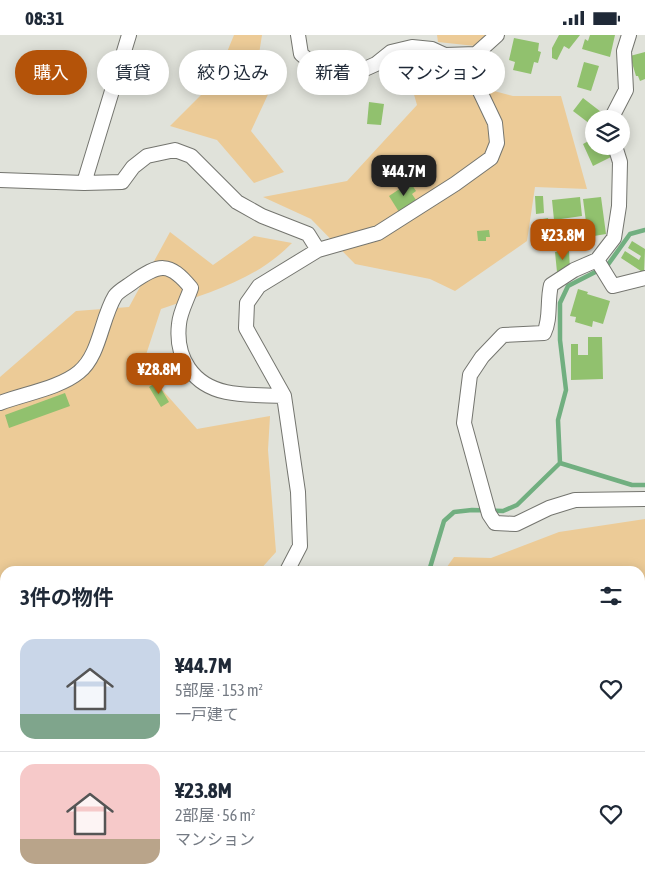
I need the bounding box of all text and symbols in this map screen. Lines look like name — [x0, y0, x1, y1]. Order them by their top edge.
text: 08:31 — [25, 7, 64, 29]
chip: 購入 — [15, 50, 87, 95]
chip: 賃貸 — [97, 50, 169, 95]
chip: 絞り込み — [179, 50, 287, 95]
chip: 新着 — [297, 50, 369, 95]
chip: マンション — [379, 50, 505, 95]
map controls — [585, 110, 630, 155]
button: layers — [585, 110, 630, 155]
pin: ¥44.7M — [363, 155, 445, 197]
text: ¥44.7M — [382, 162, 426, 180]
pin: ¥23.8M — [522, 219, 604, 261]
text: ¥23.8M — [541, 226, 585, 244]
pin: ¥28.8M — [118, 353, 200, 395]
text: ¥28.8M — [137, 360, 181, 378]
icon: filters — [597, 582, 625, 610]
text: 3件の物件 — [20, 585, 114, 609]
text: ¥44.7M — [175, 653, 232, 677]
icon: home — [60, 659, 120, 719]
icon: heart — [597, 675, 625, 703]
text: 5部屋 · 153 m² — [175, 681, 263, 699]
text: 一戸建て — [175, 705, 239, 723]
text: ¥23.8M — [175, 778, 232, 802]
icon: home — [60, 784, 120, 844]
icon: heart — [597, 800, 625, 828]
text: 2部屋 · 56 m² — [175, 806, 256, 824]
text: マンション — [175, 830, 255, 848]

